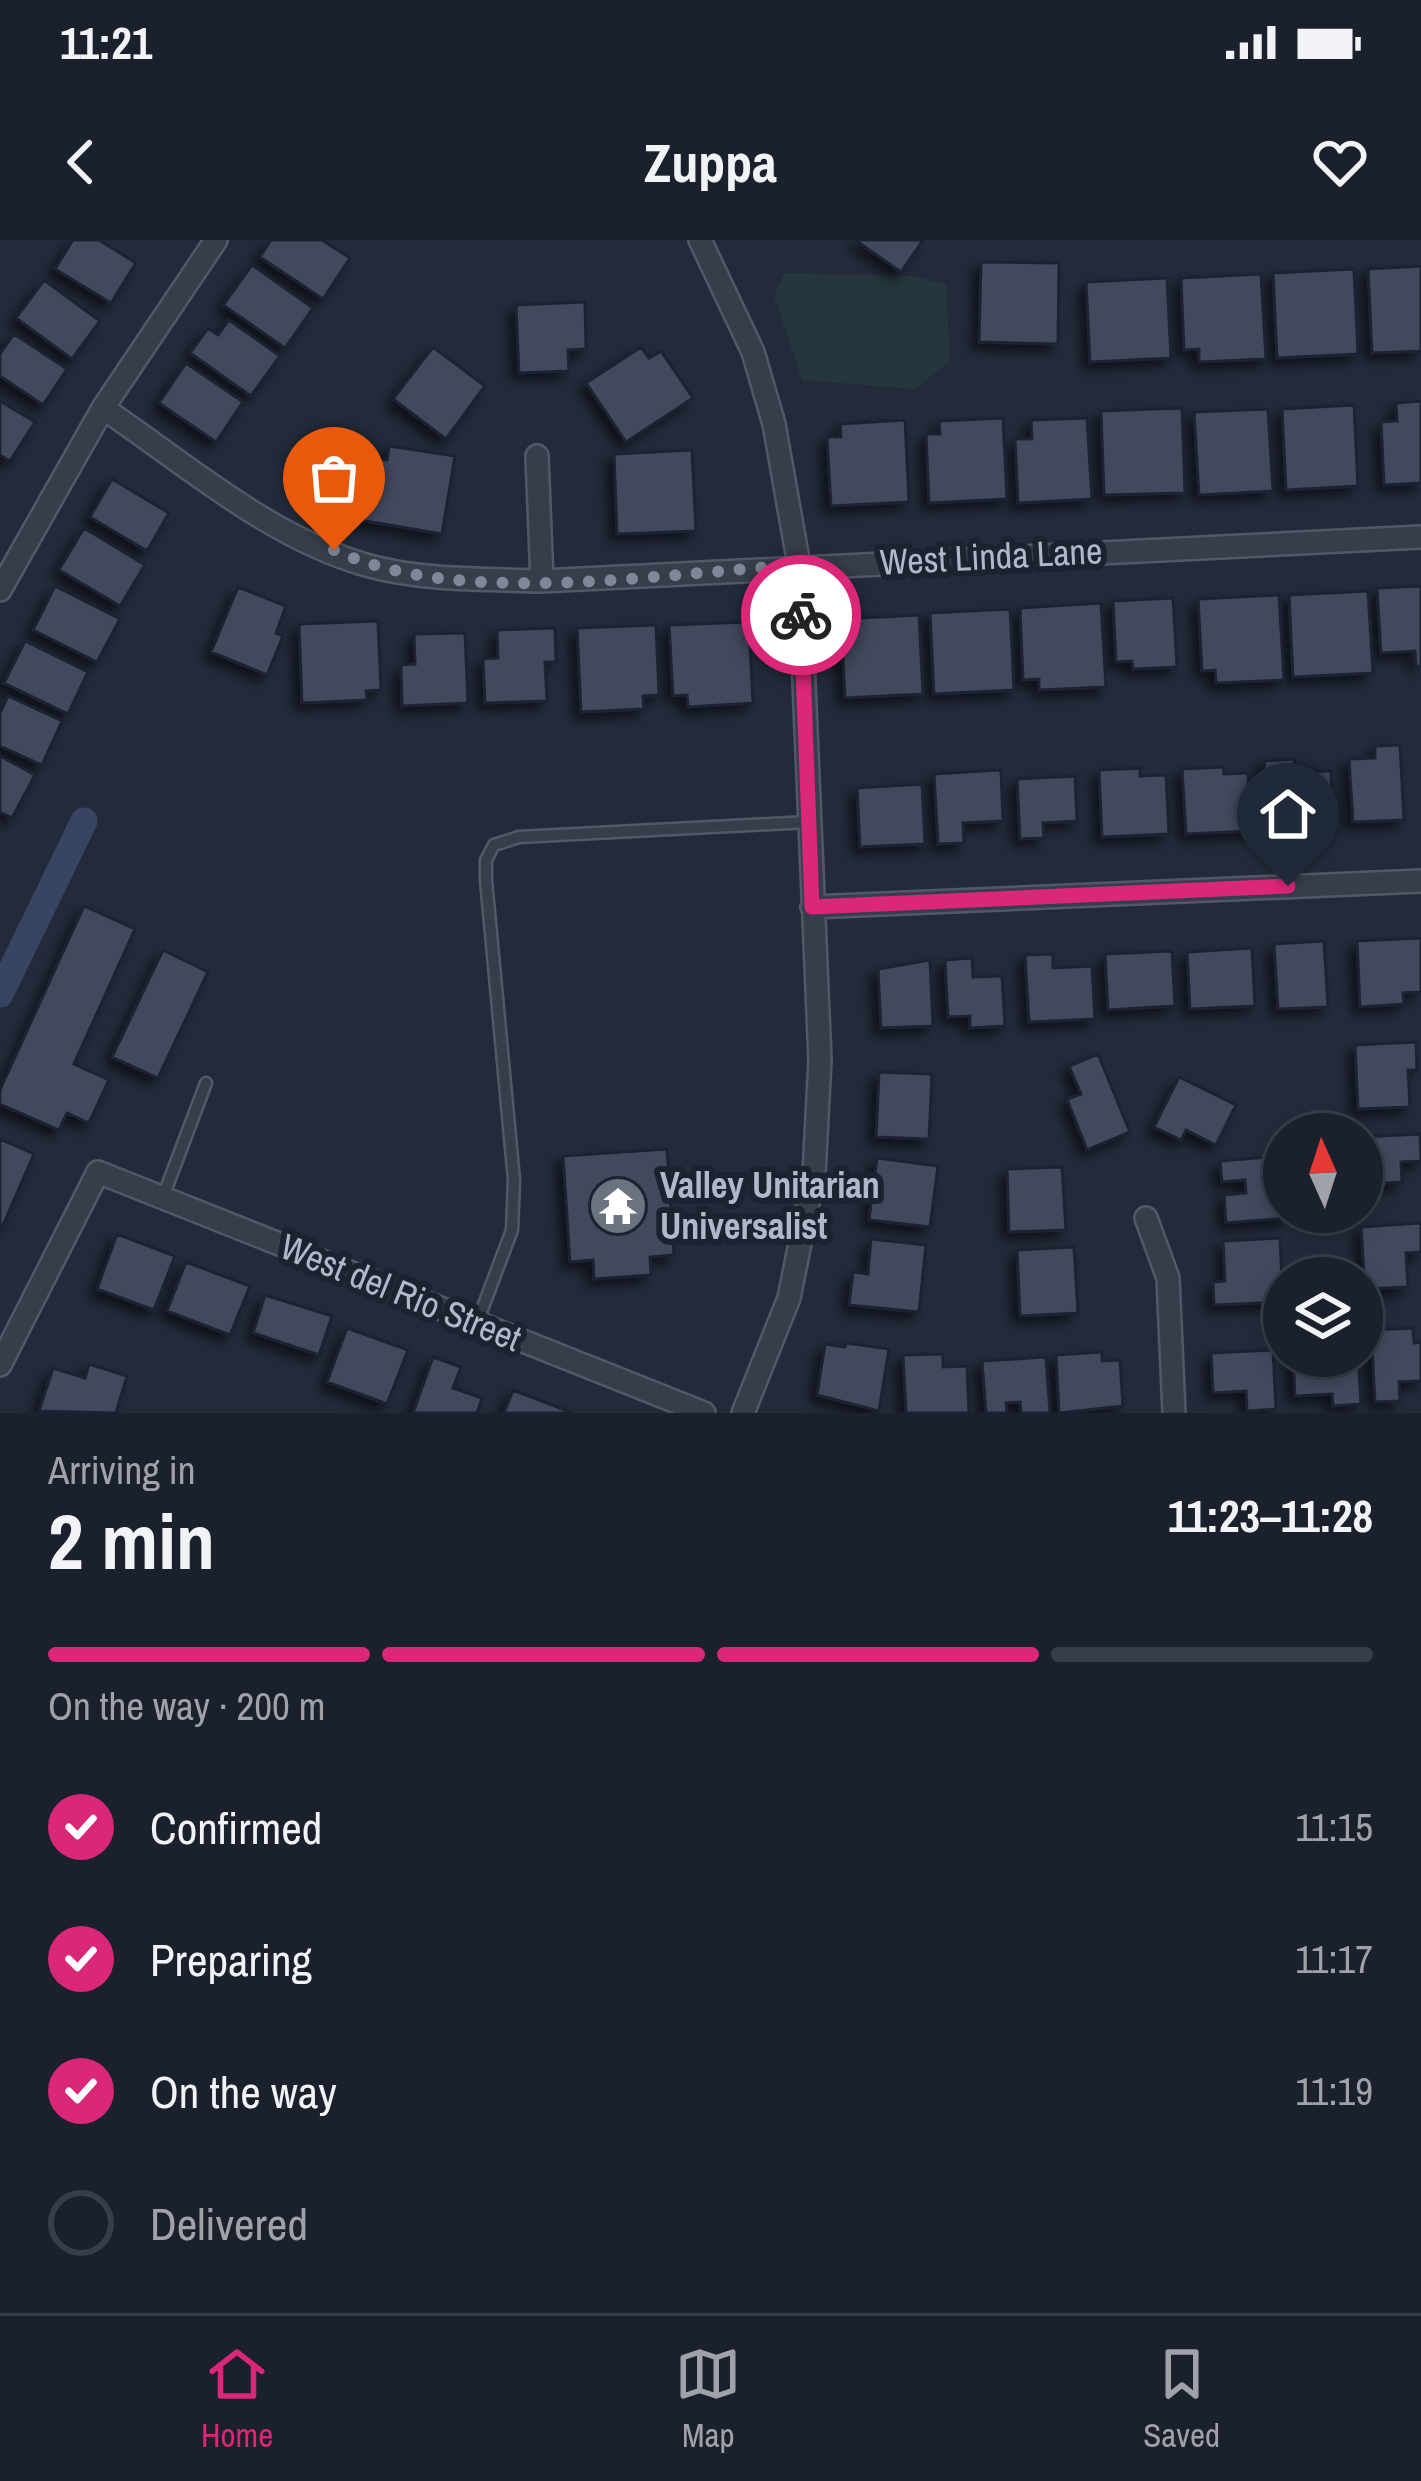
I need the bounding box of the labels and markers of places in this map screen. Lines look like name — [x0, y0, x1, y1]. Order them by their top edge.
pin — [283, 427, 385, 550]
pin — [1237, 763, 1339, 886]
place label: Valley Unitarian Universalist — [660, 1161, 880, 1250]
temple icon: Valley Unitarian Universalist — [587, 1175, 649, 1237]

